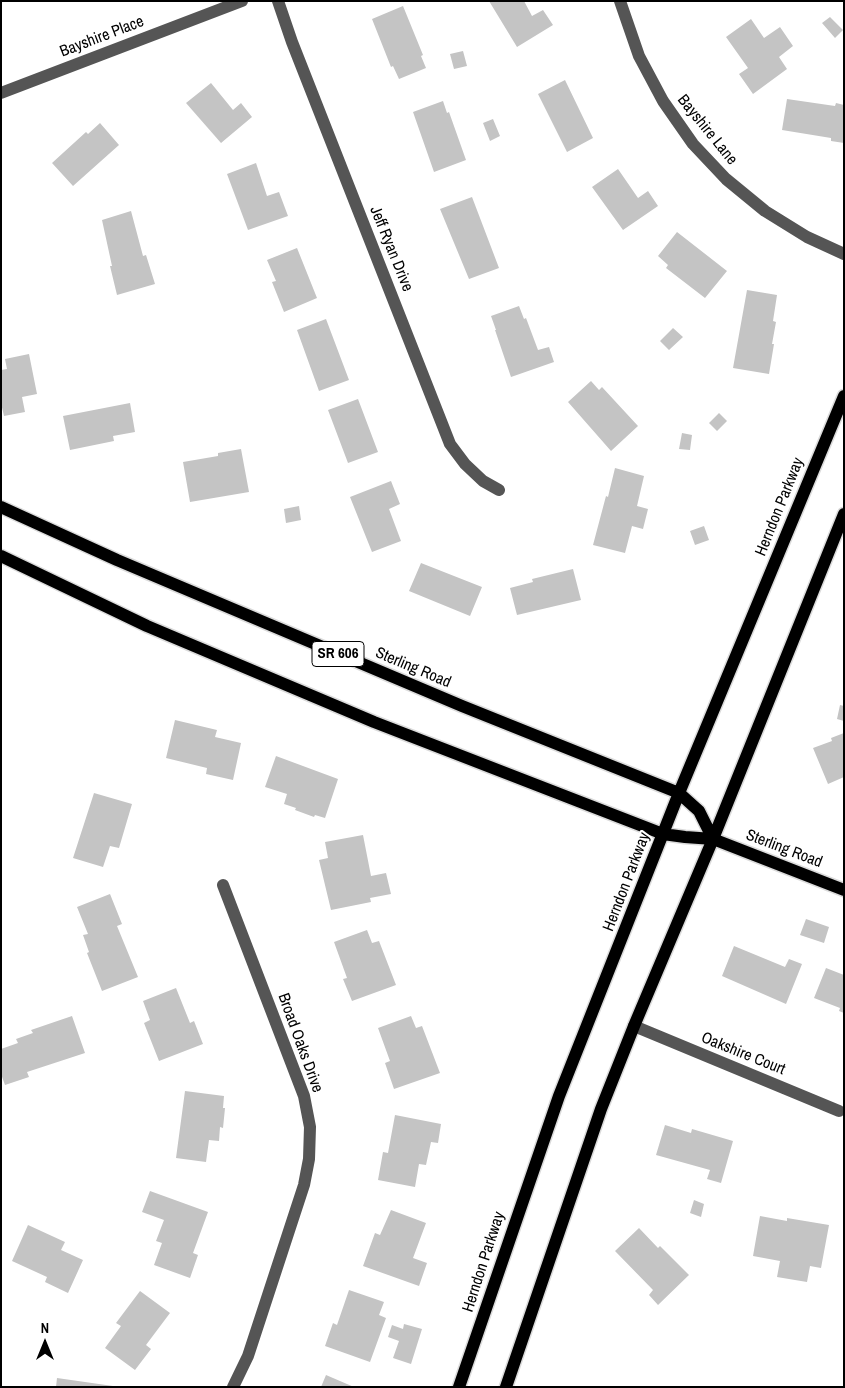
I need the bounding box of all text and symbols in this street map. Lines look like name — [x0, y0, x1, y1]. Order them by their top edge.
street label: Bayshire Place — [57, 12, 147, 62]
street label: Bayshire Lane — [673, 91, 741, 169]
street label: Jeff Ryan Drive — [365, 204, 417, 294]
street label: Herndon Parkway — [752, 455, 808, 559]
road number: SR 606 — [312, 642, 364, 666]
street label: Sterling Road — [372, 643, 454, 693]
street label: Sterling Road — [743, 826, 825, 872]
street label: Herndon Parkway — [599, 830, 655, 934]
street label: Broad Oaks Drive — [273, 991, 327, 1095]
street label: Oakshire Court — [698, 1028, 788, 1080]
street label: Herndon Parkway — [459, 1209, 509, 1315]
north arrow — [20, 1318, 70, 1368]
text: N — [41, 1319, 49, 1337]

